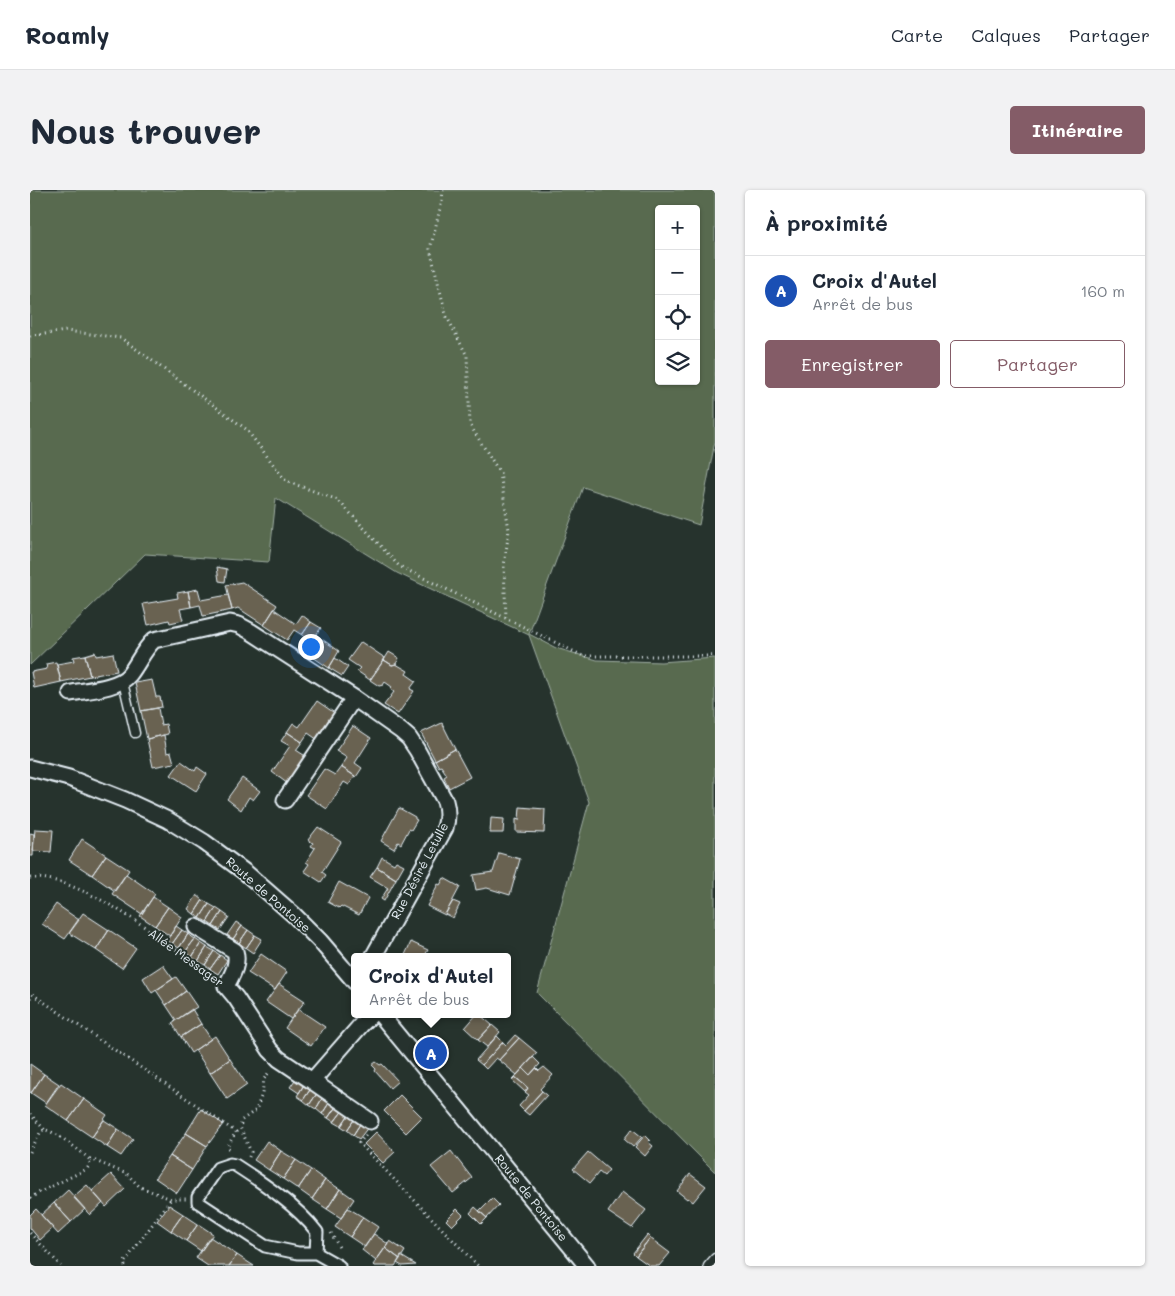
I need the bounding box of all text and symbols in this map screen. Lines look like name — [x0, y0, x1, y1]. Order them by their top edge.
text: Roamly — [25, 19, 109, 50]
text: Carte — [891, 23, 943, 47]
text: Calques — [971, 23, 1041, 47]
text: Partager — [1069, 23, 1150, 47]
button: Itinéraire — [1010, 106, 1145, 154]
text: Nous trouver — [30, 107, 261, 153]
map controls — [655, 205, 700, 385]
button: + — [655, 205, 700, 250]
text: À proximité — [765, 209, 888, 236]
button: − — [655, 250, 700, 295]
text: Croix d'Autel — [812, 268, 937, 293]
text: A — [775, 280, 787, 301]
text: 160 m — [1080, 280, 1125, 301]
text: Arrêt de bus — [812, 293, 913, 314]
button: locate — [655, 295, 700, 340]
button: layers — [655, 340, 700, 385]
button: Enregistrer — [765, 340, 940, 388]
button: Partager — [950, 340, 1125, 388]
your location — [298, 634, 324, 660]
street label: Rue Désiré Letulle — [387, 819, 451, 922]
street label: Route de Pontoise — [223, 853, 314, 935]
street label: Allée Messager — [146, 924, 228, 990]
popup — [351, 953, 511, 1018]
text: Croix d'Autel — [369, 963, 493, 988]
text: Arrêt de bus — [369, 988, 470, 1009]
pin: A — [415, 1034, 447, 1072]
street label: Route de Pontoise — [492, 1151, 572, 1244]

